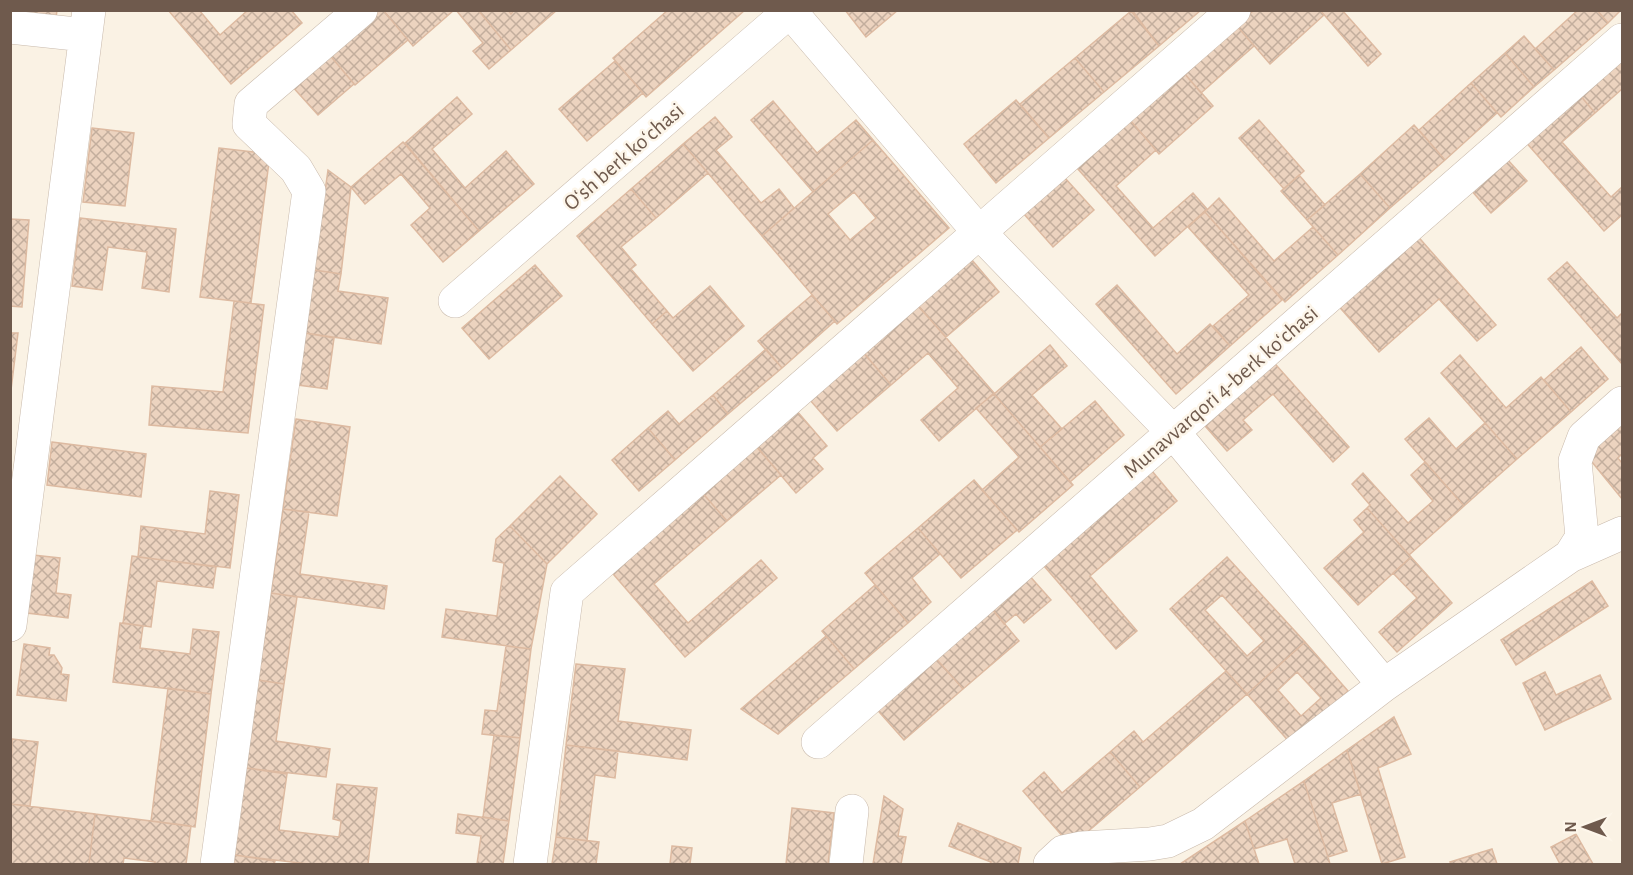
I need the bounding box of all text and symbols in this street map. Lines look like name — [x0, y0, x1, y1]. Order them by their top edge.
street label: Oʻsh berk koʻchasi — [560, 99, 688, 215]
street label: Munavvarqori 4-berk koʻchasi — [1119, 302, 1322, 482]
north arrow — [1555, 797, 1615, 857]
text: N — [1563, 821, 1579, 833]

